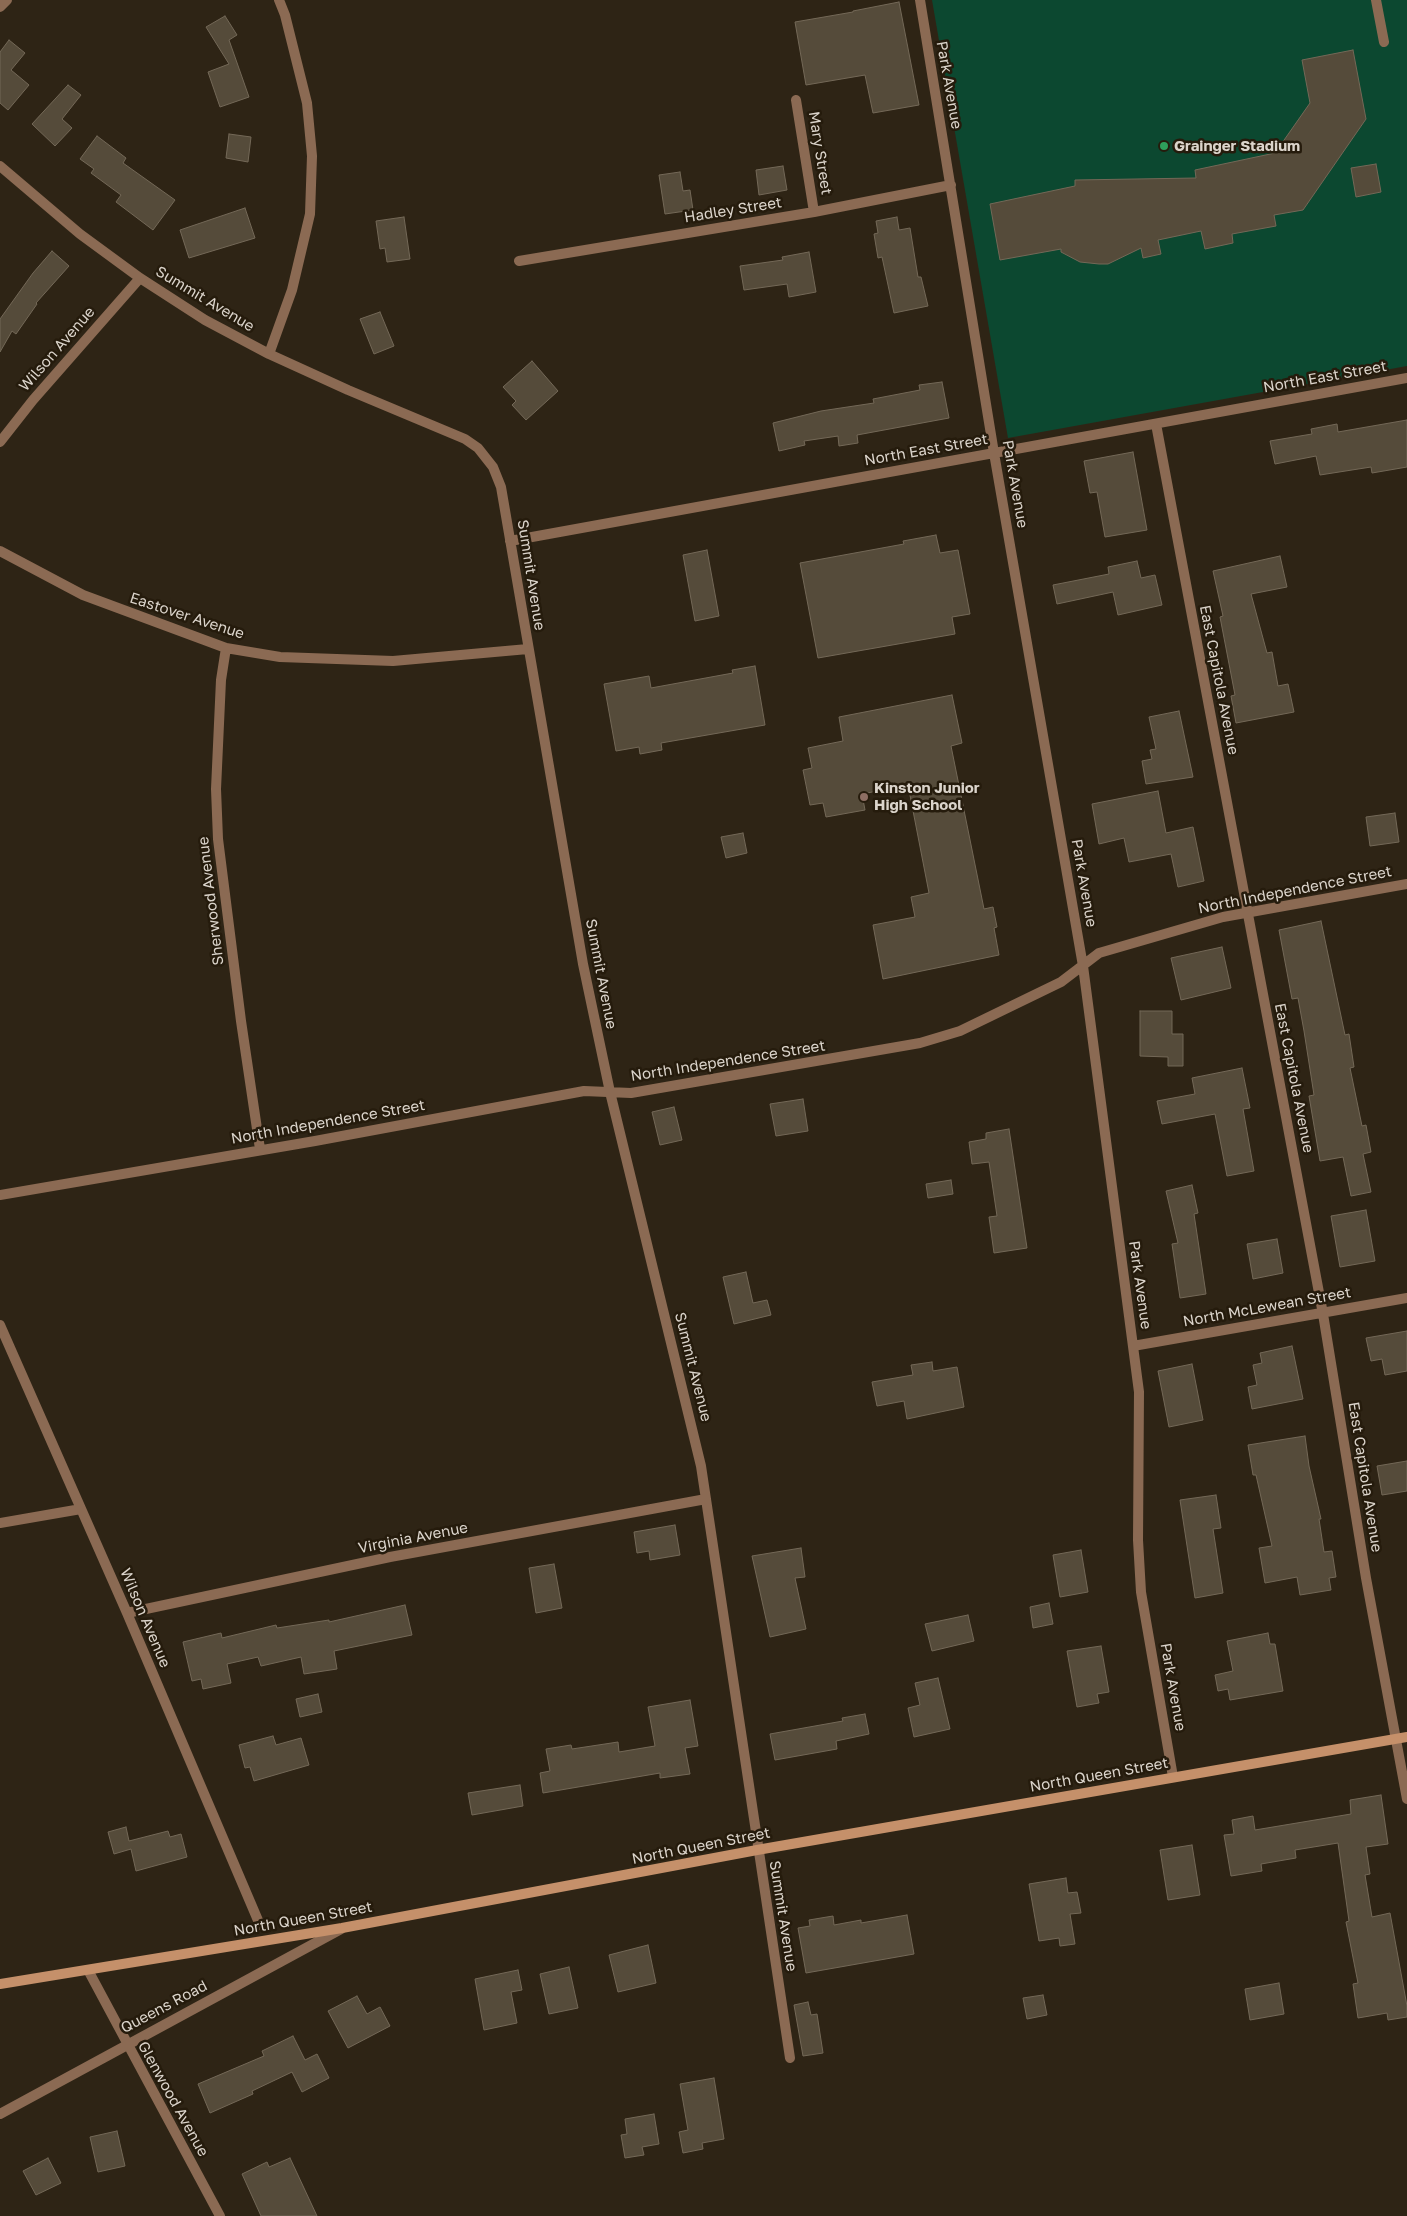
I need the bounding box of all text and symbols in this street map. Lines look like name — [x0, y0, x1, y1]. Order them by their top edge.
street label: Park Avenue — [932, 40, 966, 130]
street label: Mary Street — [805, 110, 835, 196]
place label: Grainger Stadium — [1174, 137, 1300, 155]
marker: Grainger Stadium — [1158, 140, 1170, 152]
street label: Hadley Street — [683, 193, 783, 227]
street label: Summit Avenue — [152, 262, 258, 336]
street label: Wilson Avenue — [15, 303, 99, 395]
street label: North East Street — [1262, 357, 1388, 397]
street label: North East Street — [863, 430, 989, 470]
street label: Park Avenue — [998, 439, 1032, 529]
street label: Summit Avenue — [513, 518, 549, 632]
street label: Eastover Avenue — [127, 589, 247, 643]
street label: East Capitola Avenue — [1196, 604, 1242, 756]
place label: Kinston Junior High School — [874, 779, 980, 814]
marker: Kinston Junior High School — [858, 791, 870, 803]
street label: Sherwood Avenue — [194, 836, 228, 966]
street label: Park Avenue — [1067, 838, 1101, 928]
street label: North Independence Street — [1197, 862, 1393, 918]
street label: Summit Avenue — [581, 917, 621, 1031]
street label: East Capitola Avenue — [1271, 1002, 1317, 1154]
street label: North Independence Street — [629, 1037, 827, 1085]
street label: North Independence Street — [230, 1096, 426, 1148]
street label: Park Avenue — [1125, 1240, 1155, 1330]
street label: North McLewean Street — [1182, 1283, 1352, 1331]
street label: Summit Avenue — [671, 1311, 715, 1423]
street label: East Capitola Avenue — [1344, 1400, 1386, 1554]
street label: Virginia Avenue — [357, 1519, 469, 1557]
street label: Wilson Avenue — [116, 1566, 174, 1670]
street label: Park Avenue — [1156, 1642, 1190, 1732]
street label: North Queen Street — [1028, 1754, 1170, 1796]
street label: North Queen Street — [630, 1824, 772, 1868]
street label: Summit Avenue — [765, 1859, 801, 1973]
street label: North Queen Street — [232, 1898, 374, 1940]
street label: Queens Road — [118, 1977, 210, 2037]
street label: Glenwood Avenue — [134, 2038, 212, 2160]

